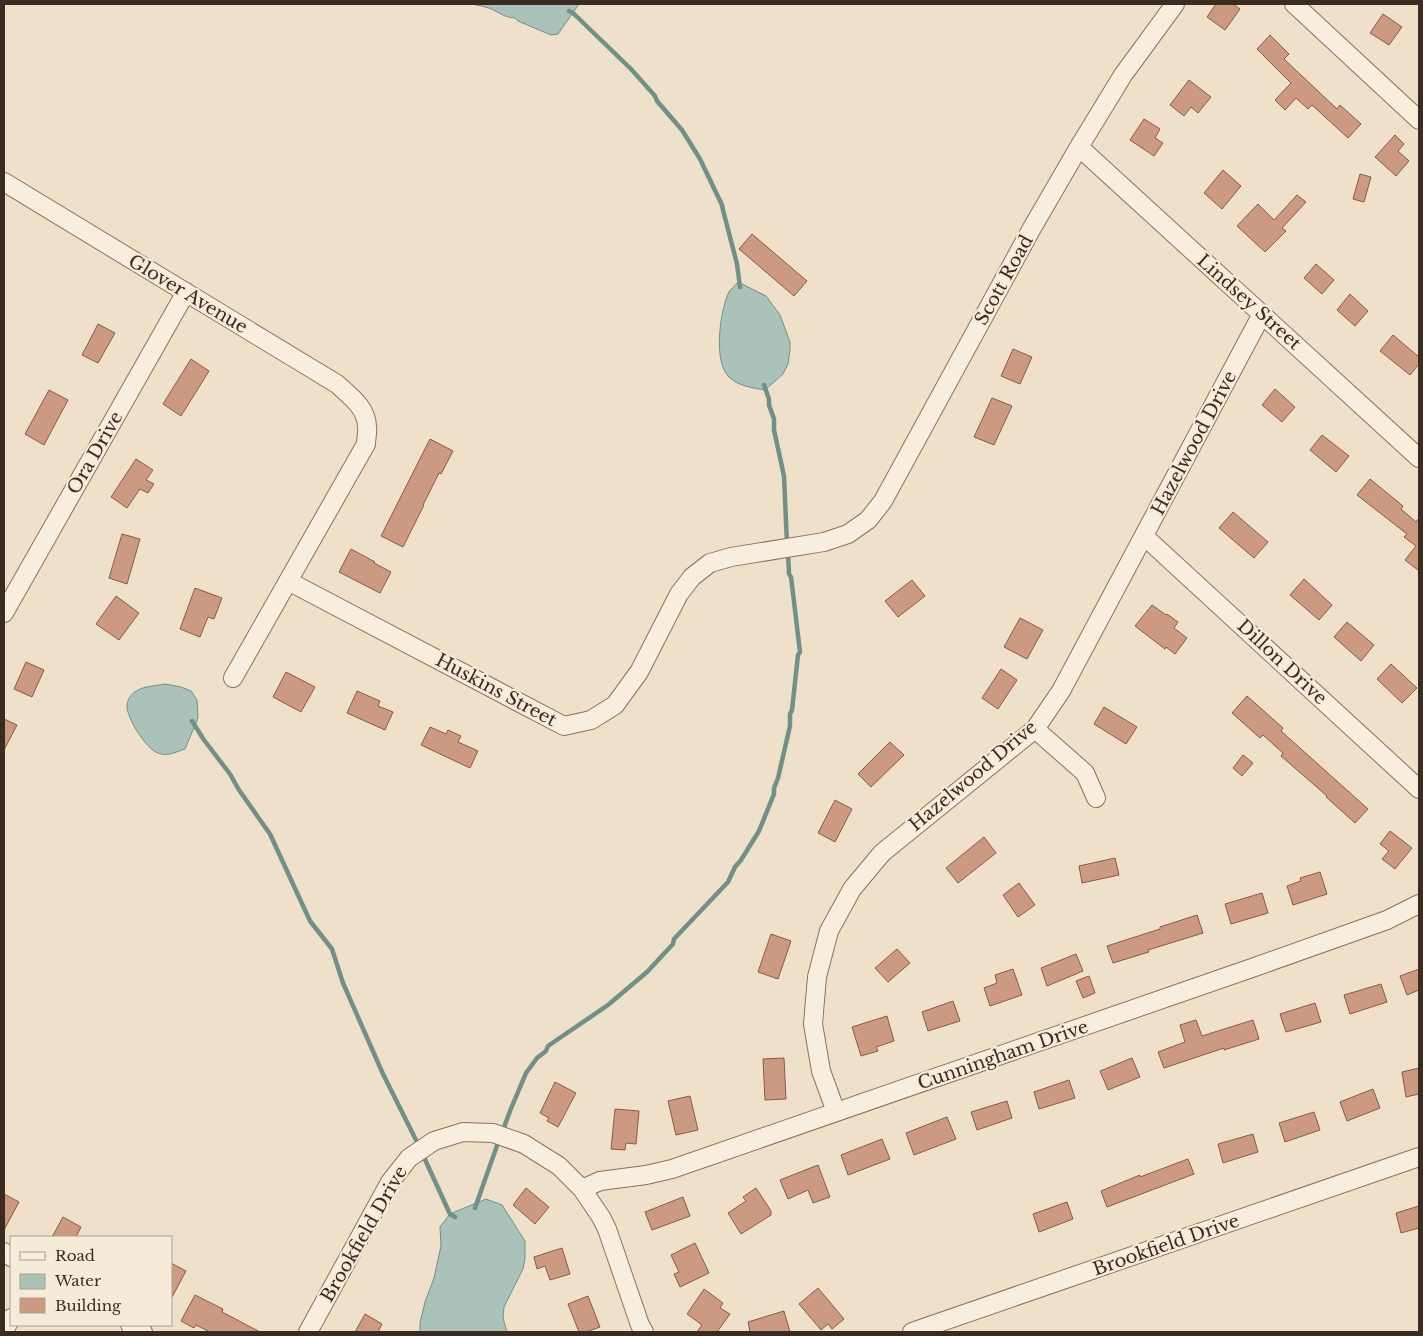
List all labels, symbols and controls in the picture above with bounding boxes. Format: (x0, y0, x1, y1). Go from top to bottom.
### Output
street label: Scott Road (970, 231, 1038, 329)
street label: Glover Avenue (125, 250, 251, 338)
street label: Lindsey Street (1192, 250, 1306, 355)
street label: Hazelwood Drive (1147, 367, 1241, 519)
street label: Ora Drive (62, 408, 128, 498)
street label: Dillon Drive (1233, 615, 1331, 709)
street label: Huskins Street (432, 649, 560, 731)
street label: Hazelwood Drive (905, 716, 1041, 836)
street label: Cunningham Drive (915, 1015, 1091, 1095)
street label: Brookfield Drive (316, 1162, 412, 1306)
street label: Brookfield Drive (1090, 1210, 1242, 1280)
legend (10, 1236, 172, 1326)
text: Road (55, 1246, 95, 1265)
text: Water (54, 1271, 102, 1290)
text: Building (55, 1296, 122, 1315)

